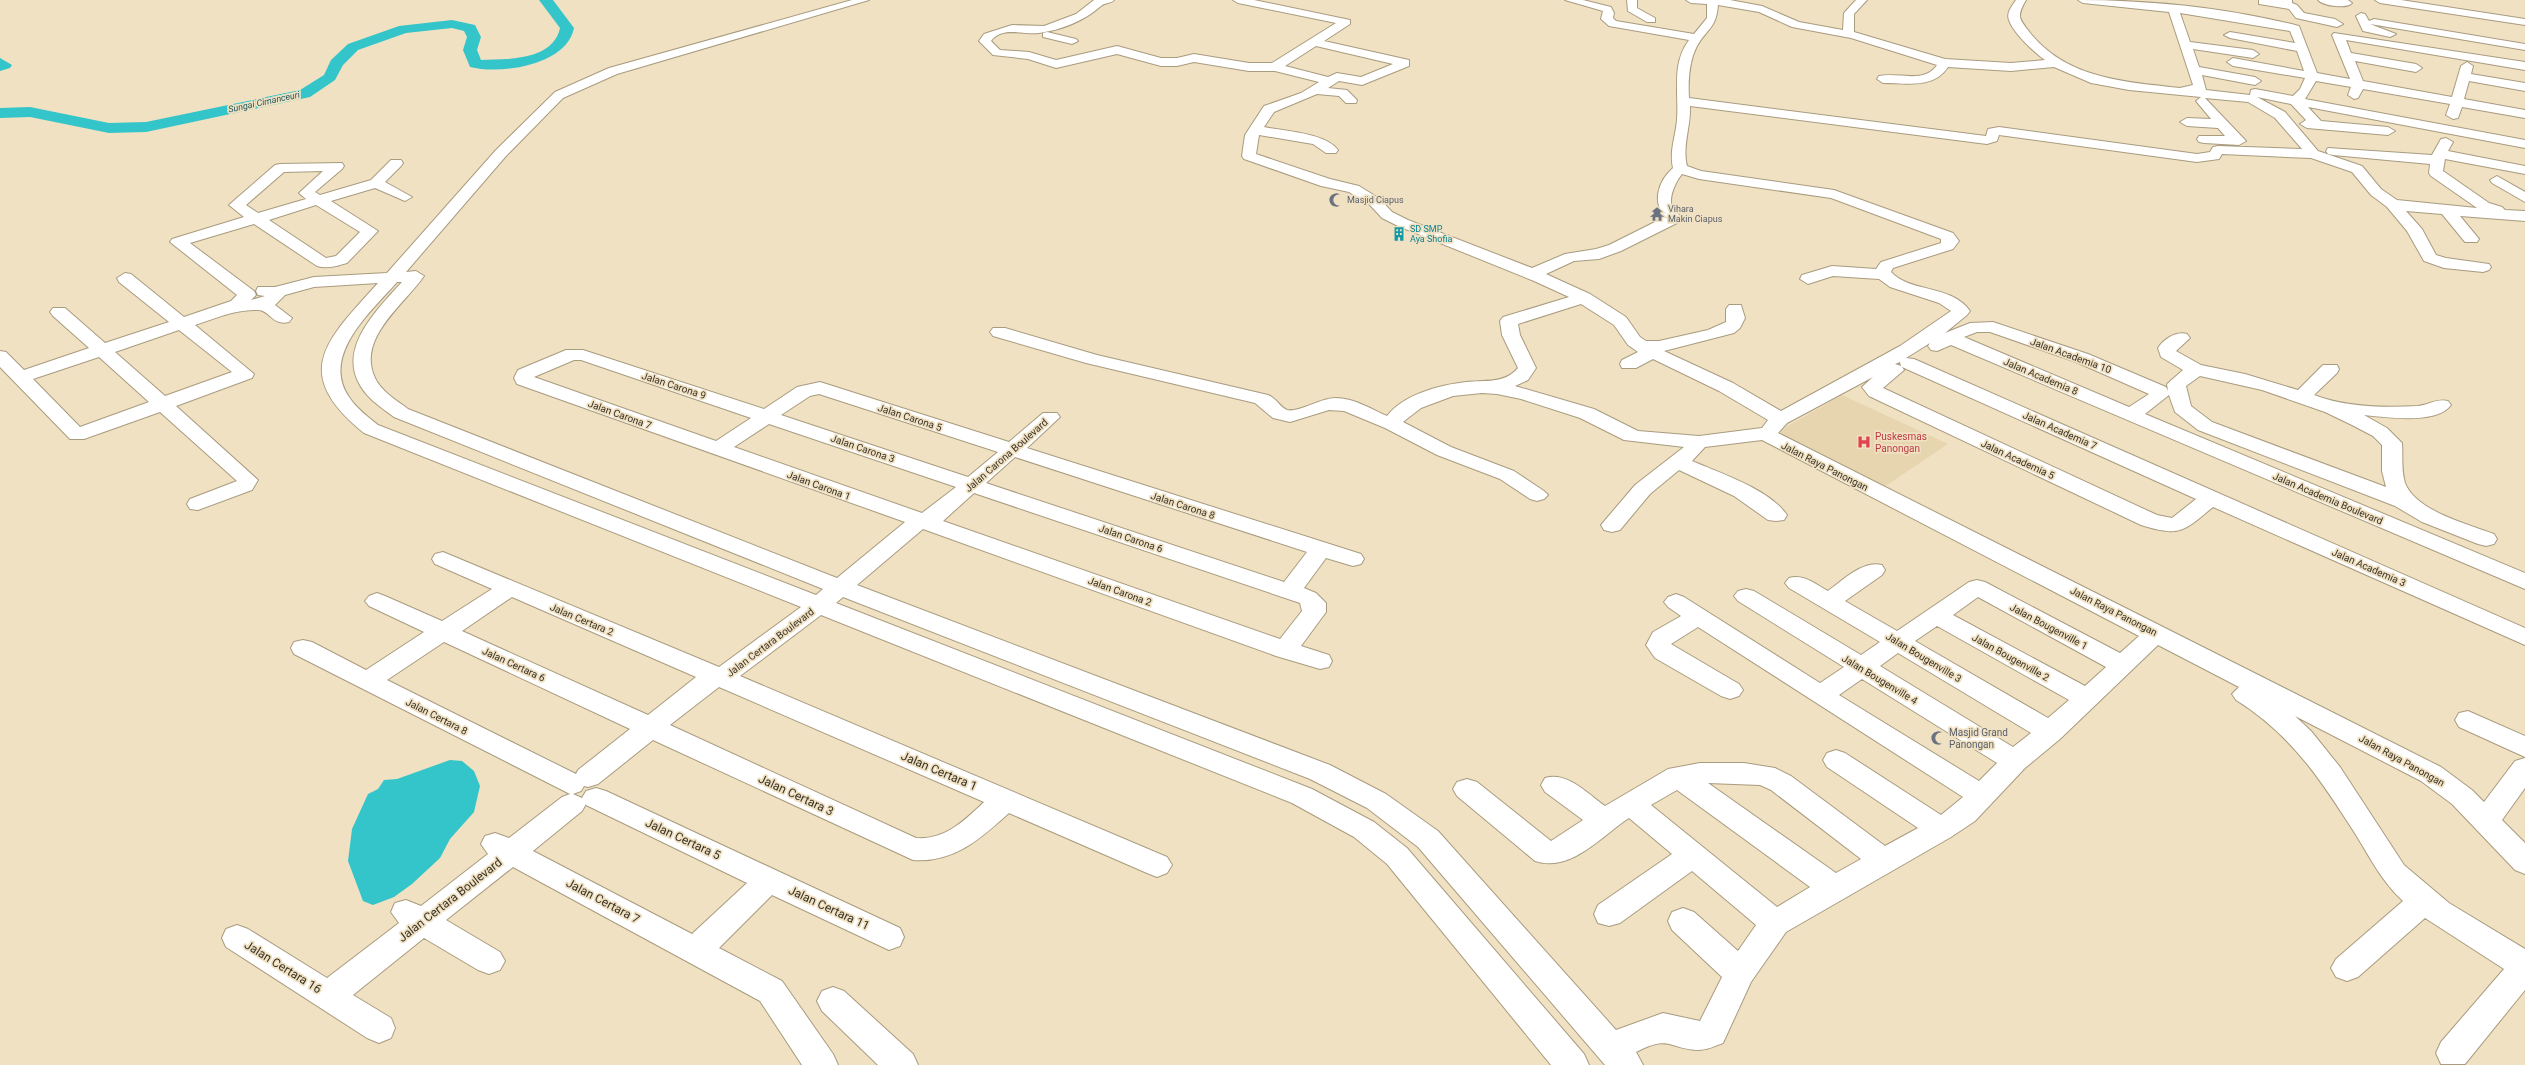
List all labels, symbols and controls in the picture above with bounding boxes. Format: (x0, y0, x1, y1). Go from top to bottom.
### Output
water label: Sungai Cimanceuri (227, 89, 302, 114)
mosque icon: Masjid Ciapus (1328, 192, 1344, 208)
place label: Masjid Ciapus (1347, 195, 1404, 205)
place label: Vihara Makin Ciapus (1668, 204, 1723, 224)
temple icon: Vihara Makin Ciapus (1649, 206, 1665, 222)
place label: SD SMP Aya Shofia (1410, 224, 1452, 244)
building icon: SD SMP Aya Shofia (1391, 226, 1407, 242)
street label: Jalan Academia 10 (2029, 336, 2113, 375)
street label: Jalan Academia 8 (2002, 356, 2080, 397)
street label: Jalan Carona 9 (640, 370, 707, 401)
street label: Jalan Carona 7 (587, 398, 653, 431)
street label: Jalan Carona 5 (876, 402, 944, 433)
street label: Jalan Academia 7 (2021, 409, 2099, 452)
street label: Jalan Carona Boulevard (963, 417, 1050, 494)
place label: Puskesmas Panongan (1875, 431, 1927, 454)
street label: Jalan Carona 3 (829, 432, 896, 465)
hospital icon: Puskesmas Panongan (1856, 434, 1872, 450)
street label: Jalan Academia 5 (1979, 438, 2057, 481)
street label: Jalan Raya Panongan (1780, 440, 1870, 493)
street label: Jalan Carona 1 (786, 469, 852, 502)
street label: Jalan Academia Boulevard (2271, 470, 2384, 527)
street label: Jalan Carona 8 (1149, 490, 1217, 521)
street label: Jalan Carona 6 (1097, 522, 1165, 555)
street label: Jalan Academia 3 (2330, 546, 2407, 589)
street label: Jalan Carona 2 (1087, 575, 1153, 608)
street label: Jalan Raya Panongan (2069, 585, 2159, 638)
street label: Jalan Certara 2 (548, 601, 615, 638)
street label: Jalan Bougenville 1 (2008, 601, 2089, 652)
street label: Jalan Certara Boulevard (725, 606, 816, 679)
street label: Jalan Bougenville 3 (1884, 630, 1964, 684)
street label: Jalan Bougenville 2 (1970, 632, 2051, 683)
street label: Jalan Certara 6 (481, 645, 547, 684)
street label: Jalan Bougenville 4 (1840, 652, 1920, 707)
street label: Jalan Certara 8 (404, 696, 470, 737)
place label: Masjid Grand Panongan (1949, 727, 2008, 750)
mosque icon: Masjid Grand Panongan (1930, 730, 1946, 746)
street label: Jalan Raya Panongan (2357, 732, 2446, 789)
street label: Jalan Certara 1 (899, 749, 979, 793)
street label: Jalan Certara 3 (756, 771, 836, 819)
street label: Jalan Certara 5 (643, 815, 723, 863)
street label: Jalan Certara Boulevard (395, 855, 505, 945)
street label: Jalan Certara 7 (564, 876, 642, 926)
street label: Jalan Certara 11 (786, 883, 872, 933)
street label: Jalan Certara 16 (242, 938, 324, 996)

